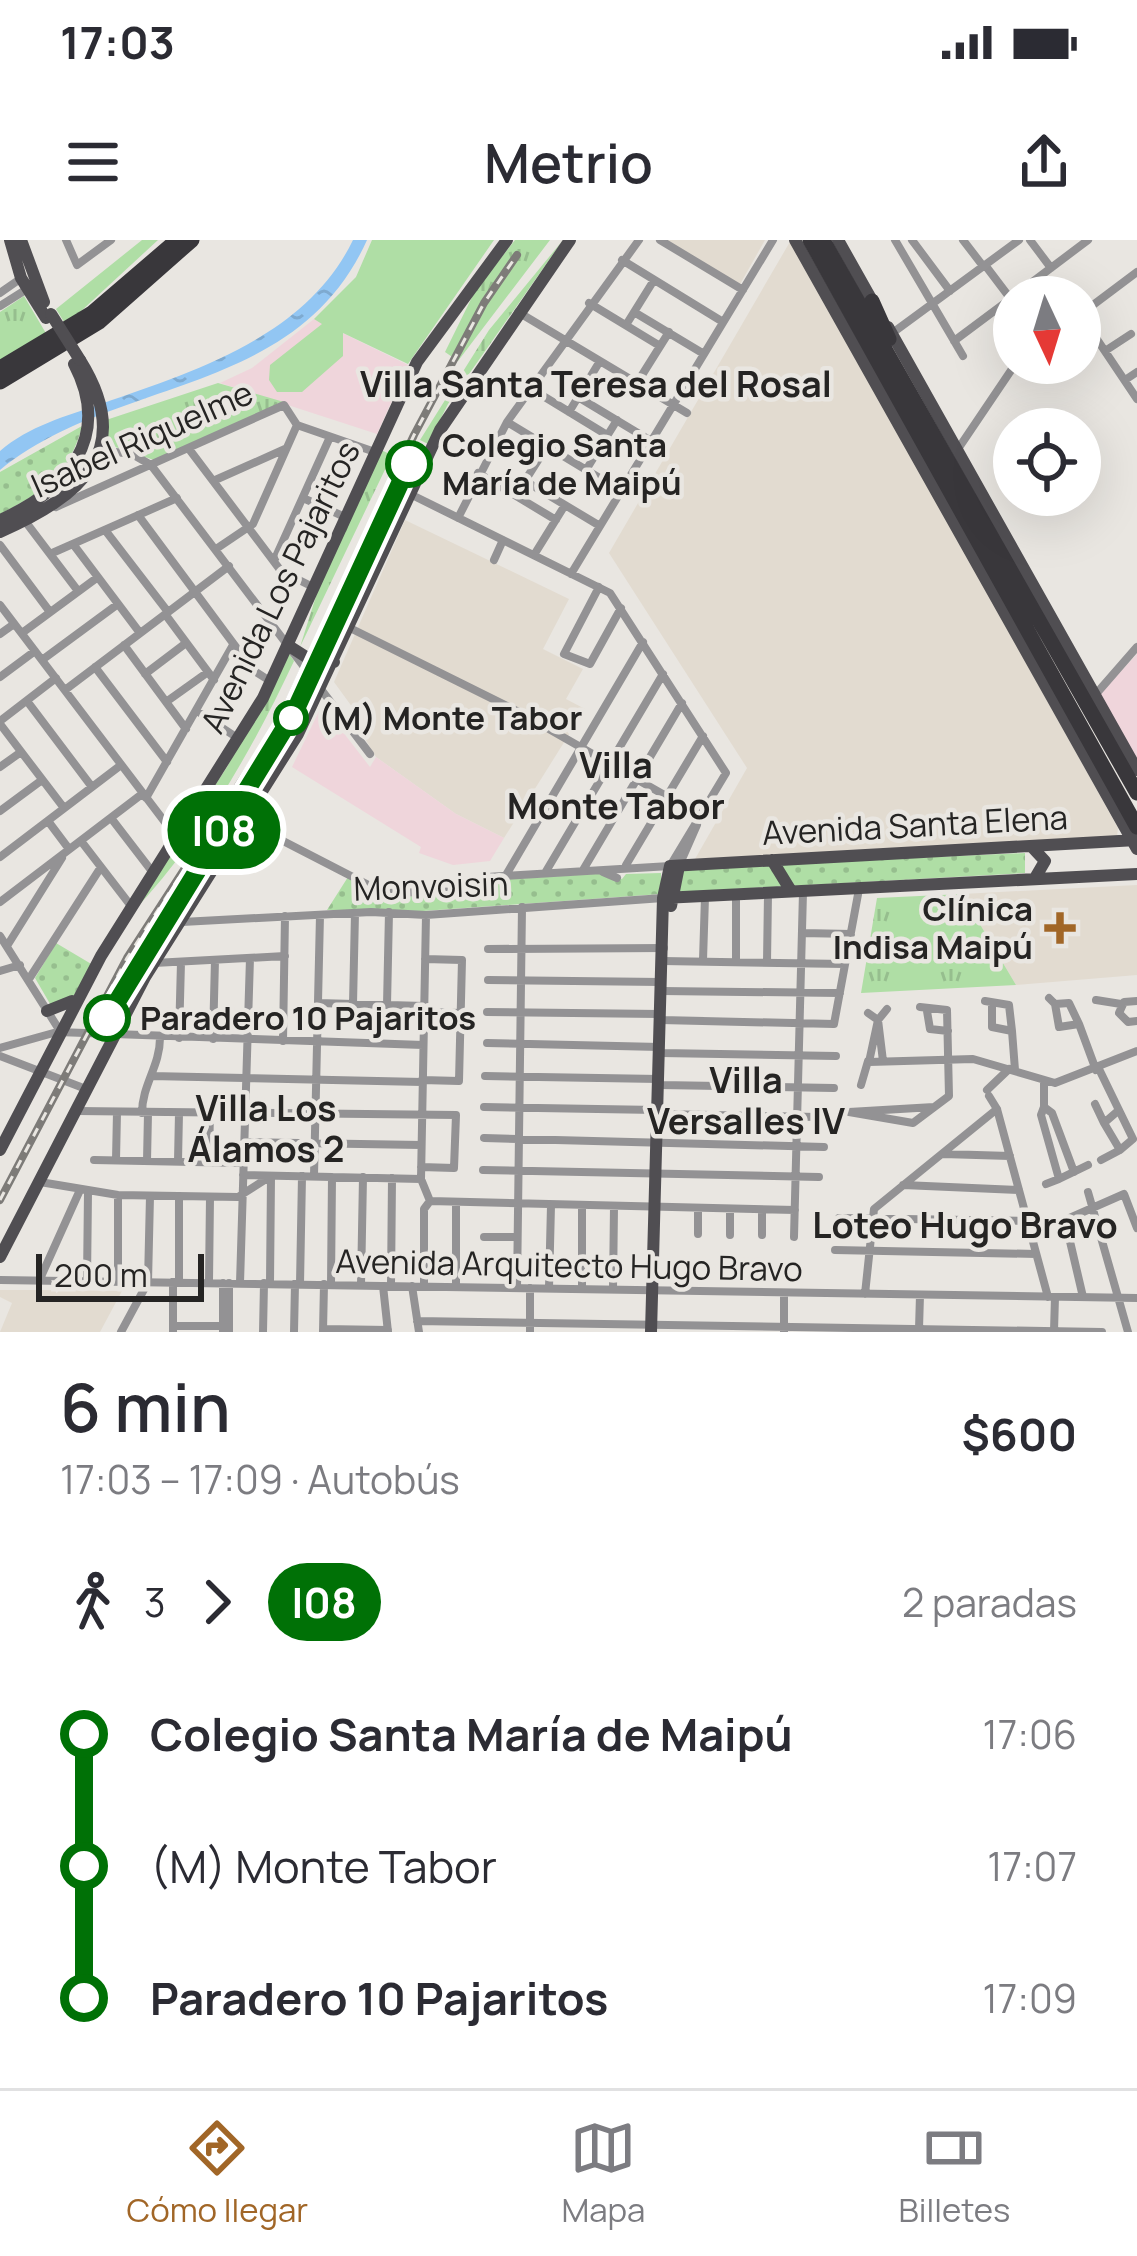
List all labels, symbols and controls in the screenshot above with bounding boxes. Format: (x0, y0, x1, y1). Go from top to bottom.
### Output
text: 17:03 (60, 11, 175, 73)
text: Metrio (484, 125, 653, 199)
icon: menu (60, 129, 126, 195)
icon: share (1011, 129, 1077, 195)
north arrow (993, 276, 1101, 384)
map controls (993, 276, 1101, 516)
district label: Villa Santa Teresa del Rosal (360, 359, 832, 408)
street label: Isabel Riquelme (24, 370, 260, 508)
button: locate (993, 408, 1101, 516)
place label: Colegio Santa María de Maipú (442, 422, 682, 505)
street label: Avenida Los Pajaritos (189, 433, 370, 740)
marker: Colegio Santa María de Maipú (387, 442, 431, 486)
place label: (M) Monte Tabor (318, 695, 582, 740)
marker: (M) Monte Tabor (275, 702, 307, 734)
district label: Villa Monte Tabor (507, 740, 725, 830)
line badge: I08 (155, 791, 293, 869)
street label: Avenida Santa Elena (761, 794, 1069, 855)
text: I08 (191, 801, 257, 859)
street label: Monvoisin (353, 860, 509, 911)
place label: Clínica Indisa Maipú (833, 886, 1033, 969)
marker: Clínica Indisa Maipú (1044, 912, 1076, 944)
place label: Paradero 10 Pajaritos (140, 995, 476, 1040)
marker: Paradero 10 Pajaritos (85, 996, 129, 1040)
district label: Villa Versalles IV (647, 1055, 845, 1145)
district label: Villa Los Álamos 2 (188, 1083, 344, 1173)
district label: Loteo Hugo Bravo (812, 1200, 1118, 1249)
street label: Avenida Arquitecto Hugo Bravo (335, 1238, 803, 1291)
scale bar (36, 1248, 204, 1301)
text: 200 m (54, 1252, 148, 1297)
text: 6 min (60, 1362, 230, 1452)
text: $600 (962, 1403, 1077, 1465)
text: 17:03 – 17:09 · Autobús (60, 1452, 460, 1506)
icon: walk (60, 1569, 126, 1635)
icon: forward (184, 1569, 250, 1635)
text: I08 (292, 1573, 357, 1631)
text: 3 (144, 1575, 166, 1629)
text: 2 paradas (902, 1575, 1077, 1629)
text: Colegio Santa María de Maipú (150, 1703, 793, 1765)
text: 17:06 (983, 1707, 1077, 1761)
text: (M) Monte Tabor (150, 1835, 497, 1897)
text: 17:07 (987, 1839, 1077, 1893)
text: Paradero 10 Pajaritos (150, 1967, 608, 2029)
text: 17:09 (983, 1971, 1077, 2025)
tab: Cómo llegar (127, 2115, 308, 2232)
tab: Mapa (561, 2115, 645, 2232)
tab: Billetes (899, 2115, 1010, 2232)

